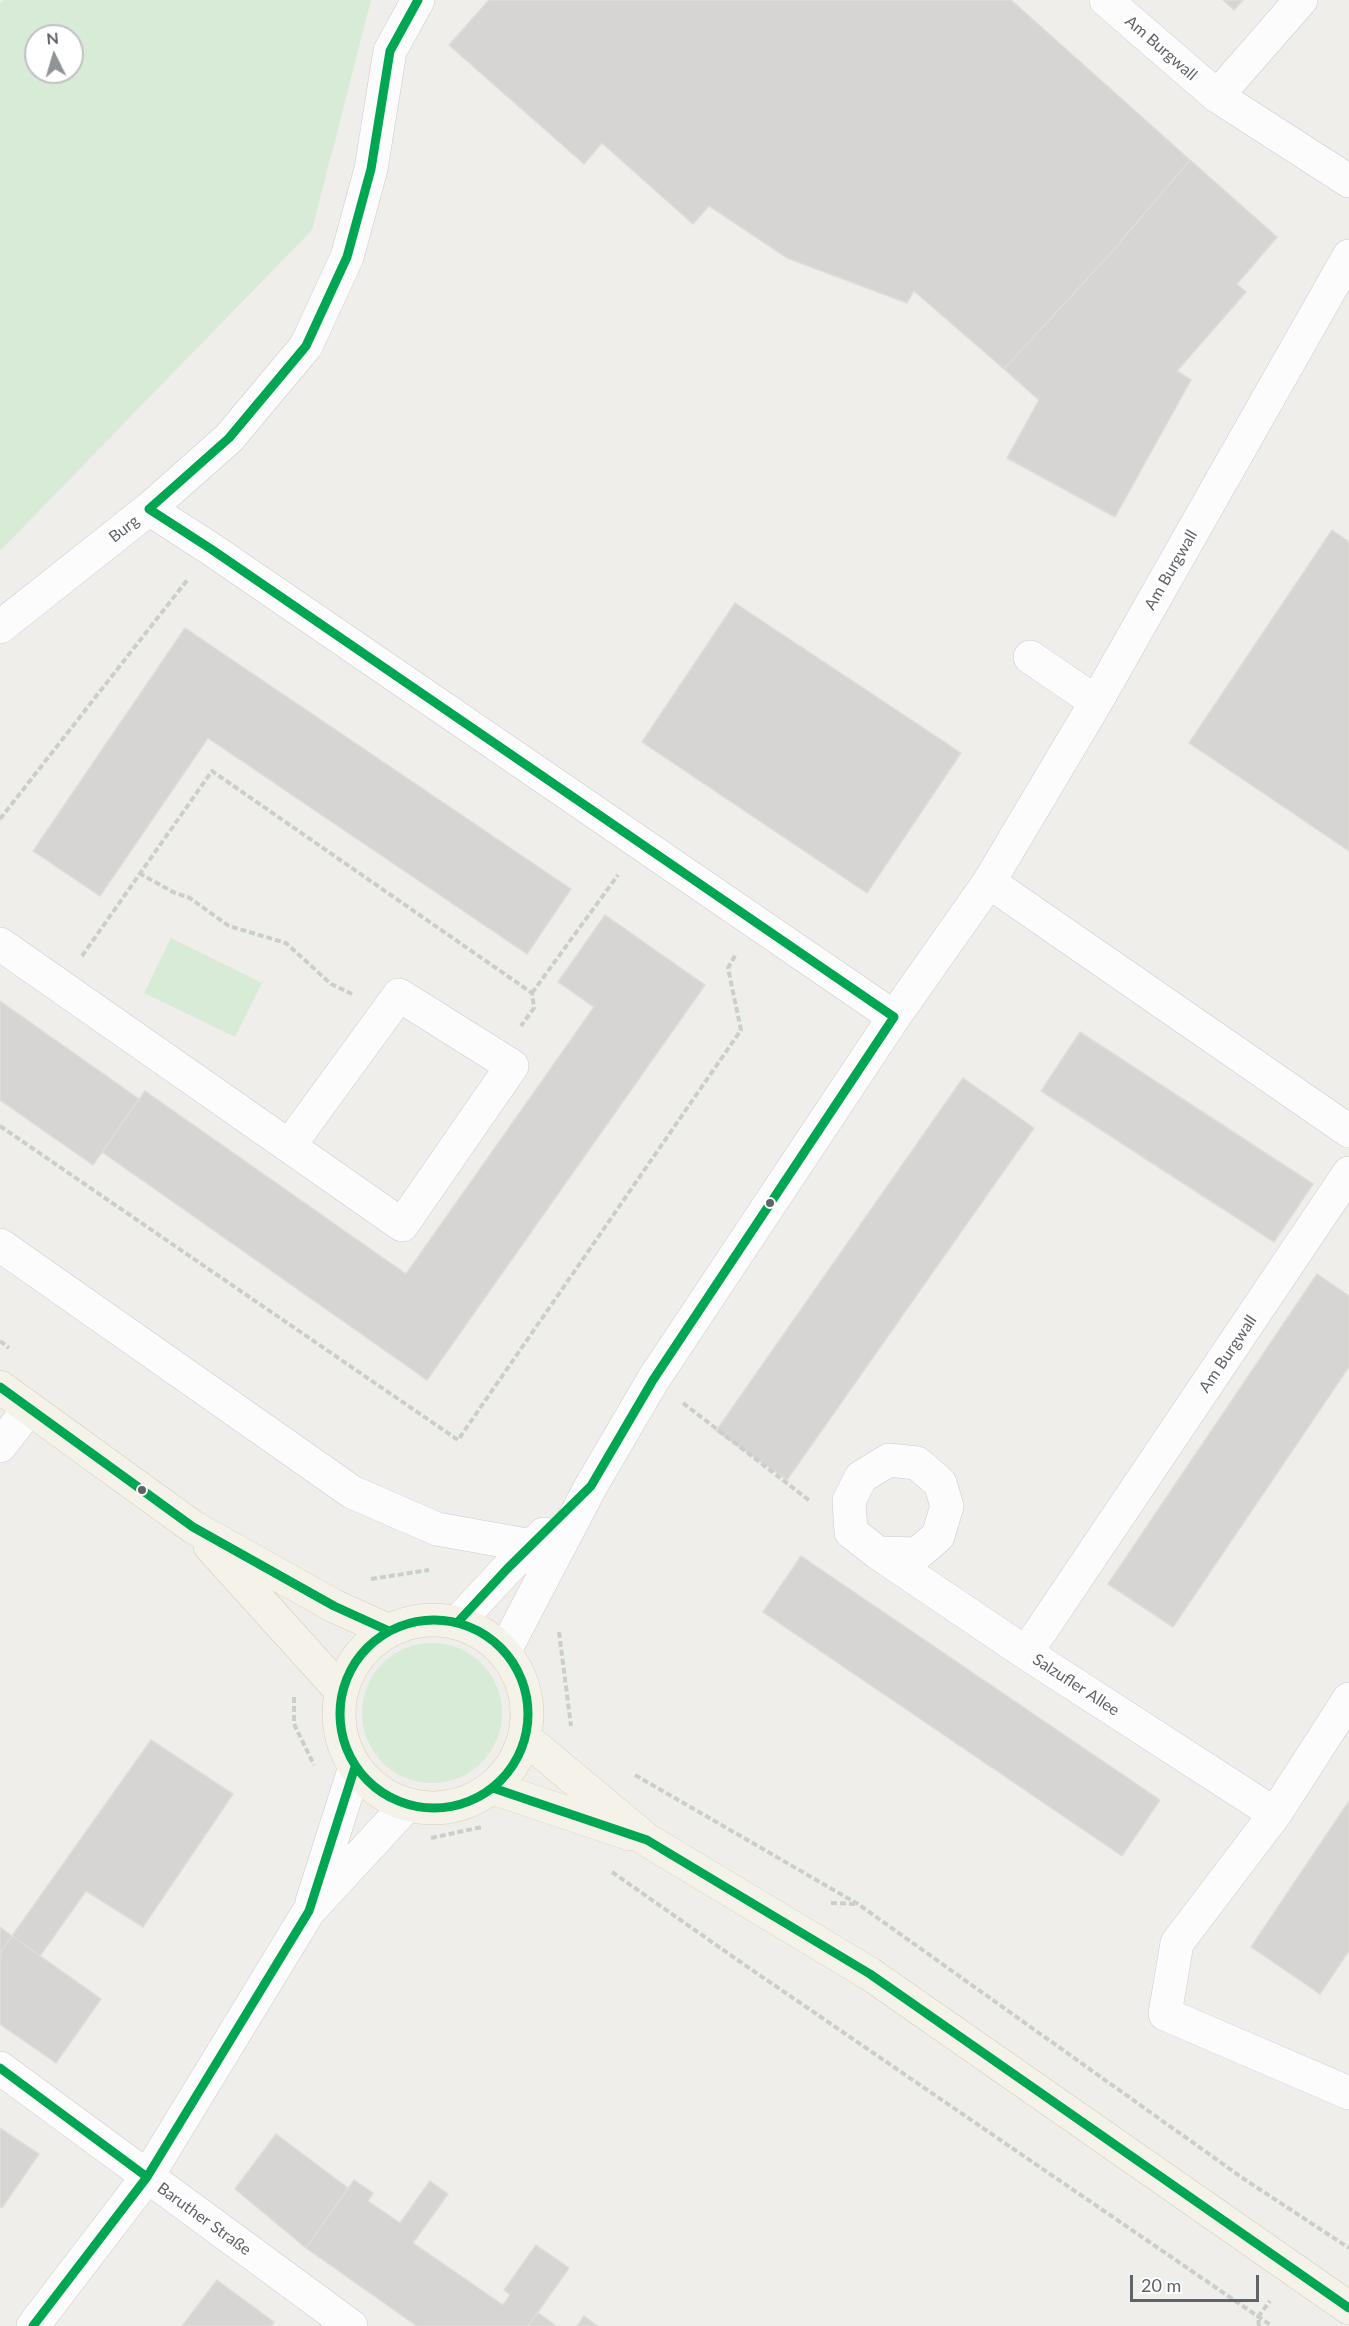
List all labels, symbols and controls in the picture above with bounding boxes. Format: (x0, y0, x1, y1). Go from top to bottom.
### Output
street label: Am Burgwall (1121, 12, 1201, 84)
north arrow (24, 24, 84, 84)
text: N (46, 28, 60, 48)
street label: Burg (105, 511, 143, 547)
street label: Am Burgwall (1140, 527, 1202, 613)
unlabelled marker (764, 1197, 776, 1209)
street label: Am Burgwall (1195, 1312, 1261, 1396)
unlabelled marker (136, 1484, 148, 1496)
street label: Salzufler Allee (1029, 1650, 1123, 1720)
street label: Baruther Straße (153, 2179, 255, 2259)
scale bar (1133, 2263, 1262, 2301)
text: 20 m (1141, 2274, 1181, 2296)

